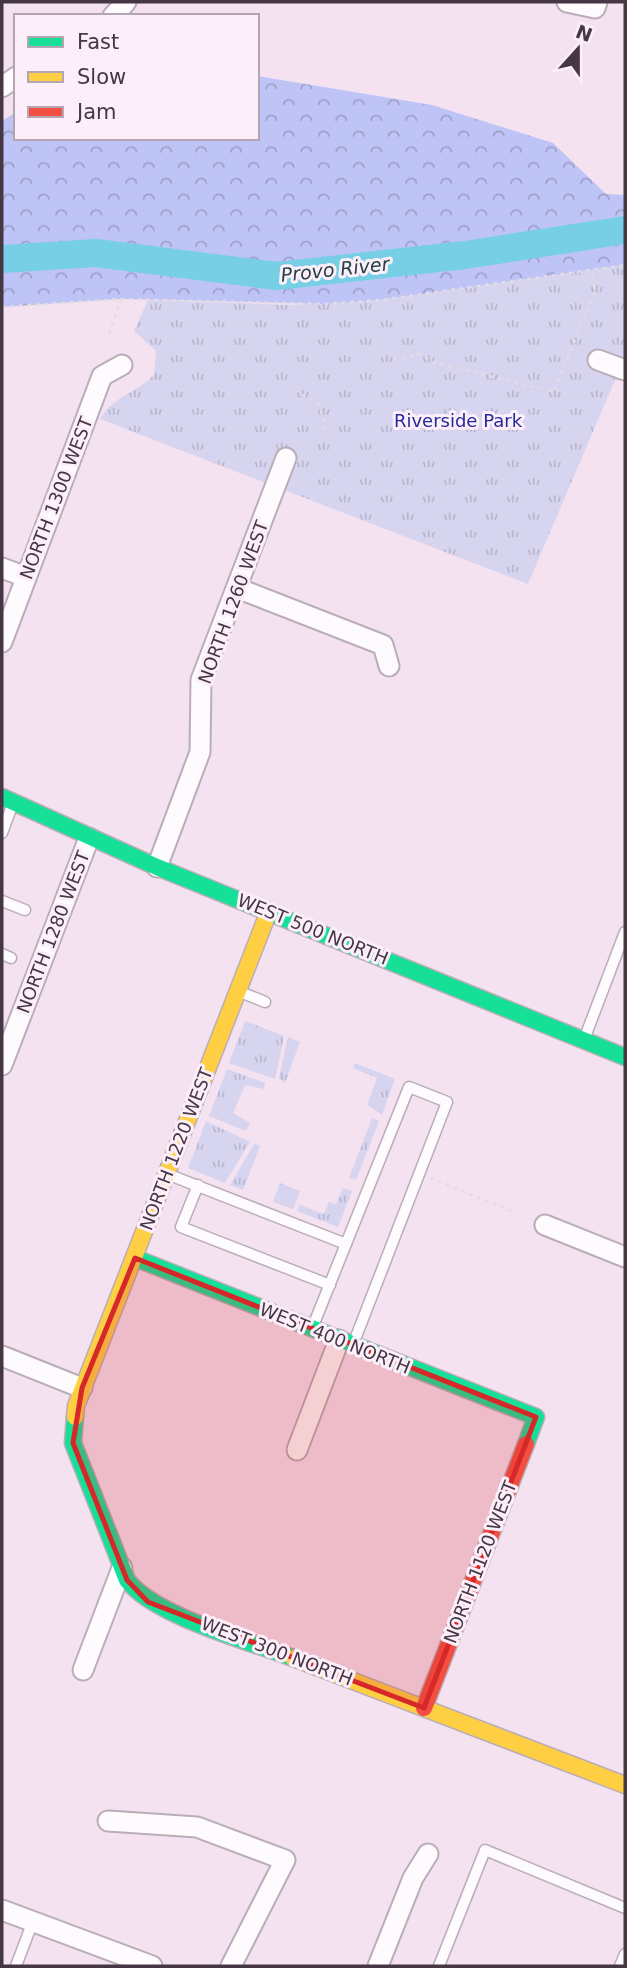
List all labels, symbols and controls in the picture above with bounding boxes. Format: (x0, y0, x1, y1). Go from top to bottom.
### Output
legend (14, 14, 259, 140)
north arrow (543, 14, 613, 84)
text: N (573, 20, 595, 46)
text: Fast (77, 30, 119, 54)
text: Slow (77, 65, 126, 89)
text: Jam (75, 100, 117, 124)
water label: Provo River (280, 252, 392, 286)
park label: Riverside Park (394, 410, 523, 431)
street label: NORTH 1300 WEST (15, 413, 97, 582)
street label: NORTH 1260 WEST (194, 517, 273, 687)
street label: NORTH 1280 WEST (12, 847, 94, 1016)
street label: WEST 500 NORTH (235, 889, 391, 969)
street label: NORTH 1220 WEST (135, 1064, 217, 1233)
street label: WEST 400 NORTH (257, 1298, 413, 1378)
street label: NORTH 1120 WEST (439, 1477, 521, 1646)
street label: WEST 300 NORTH (198, 1612, 356, 1690)

